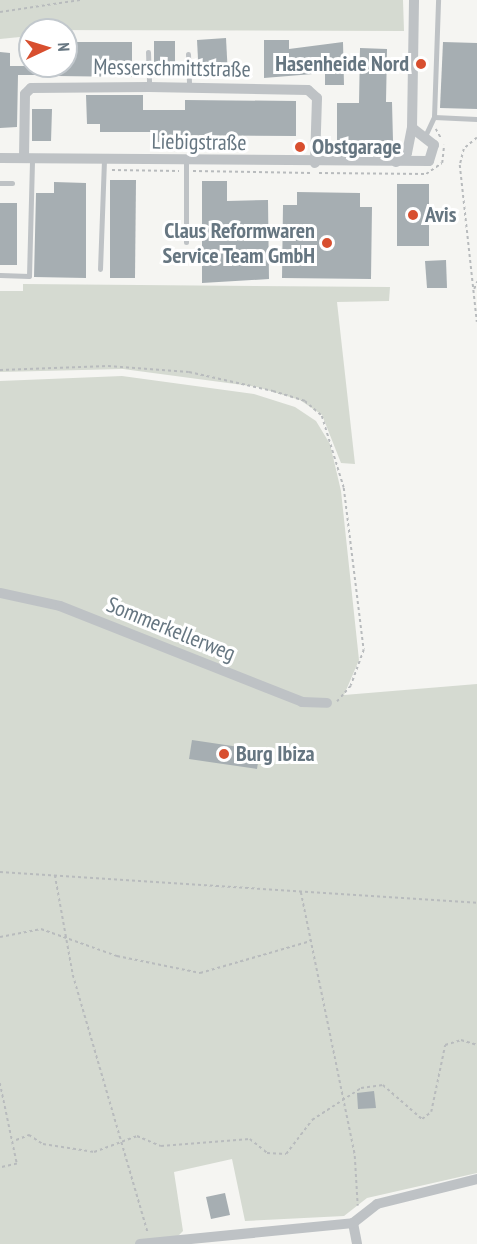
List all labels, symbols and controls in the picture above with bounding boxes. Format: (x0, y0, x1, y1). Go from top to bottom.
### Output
north arrow (18, 18, 78, 78)
text: N (54, 42, 74, 52)
place label: Hasenheide Nord (275, 51, 409, 77)
street label: Messerschmittstraße (93, 53, 251, 83)
marker: Hasenheide Nord (414, 57, 428, 71)
street label: Liebigstraße (151, 128, 247, 156)
place label: Obstgarage (312, 134, 402, 160)
marker: Obstgarage (293, 140, 307, 154)
place label: Avis (425, 202, 456, 228)
marker: Avis (406, 208, 420, 222)
place label: Claus Reformwaren Service Team GmbH (162, 217, 315, 268)
marker: Claus Reformwaren Service Team GmbH (320, 236, 334, 250)
street label: Sommerkellerweg (103, 591, 239, 667)
place label: Burg Ibiza (236, 741, 315, 767)
marker: Burg Ibiza (217, 747, 231, 761)

